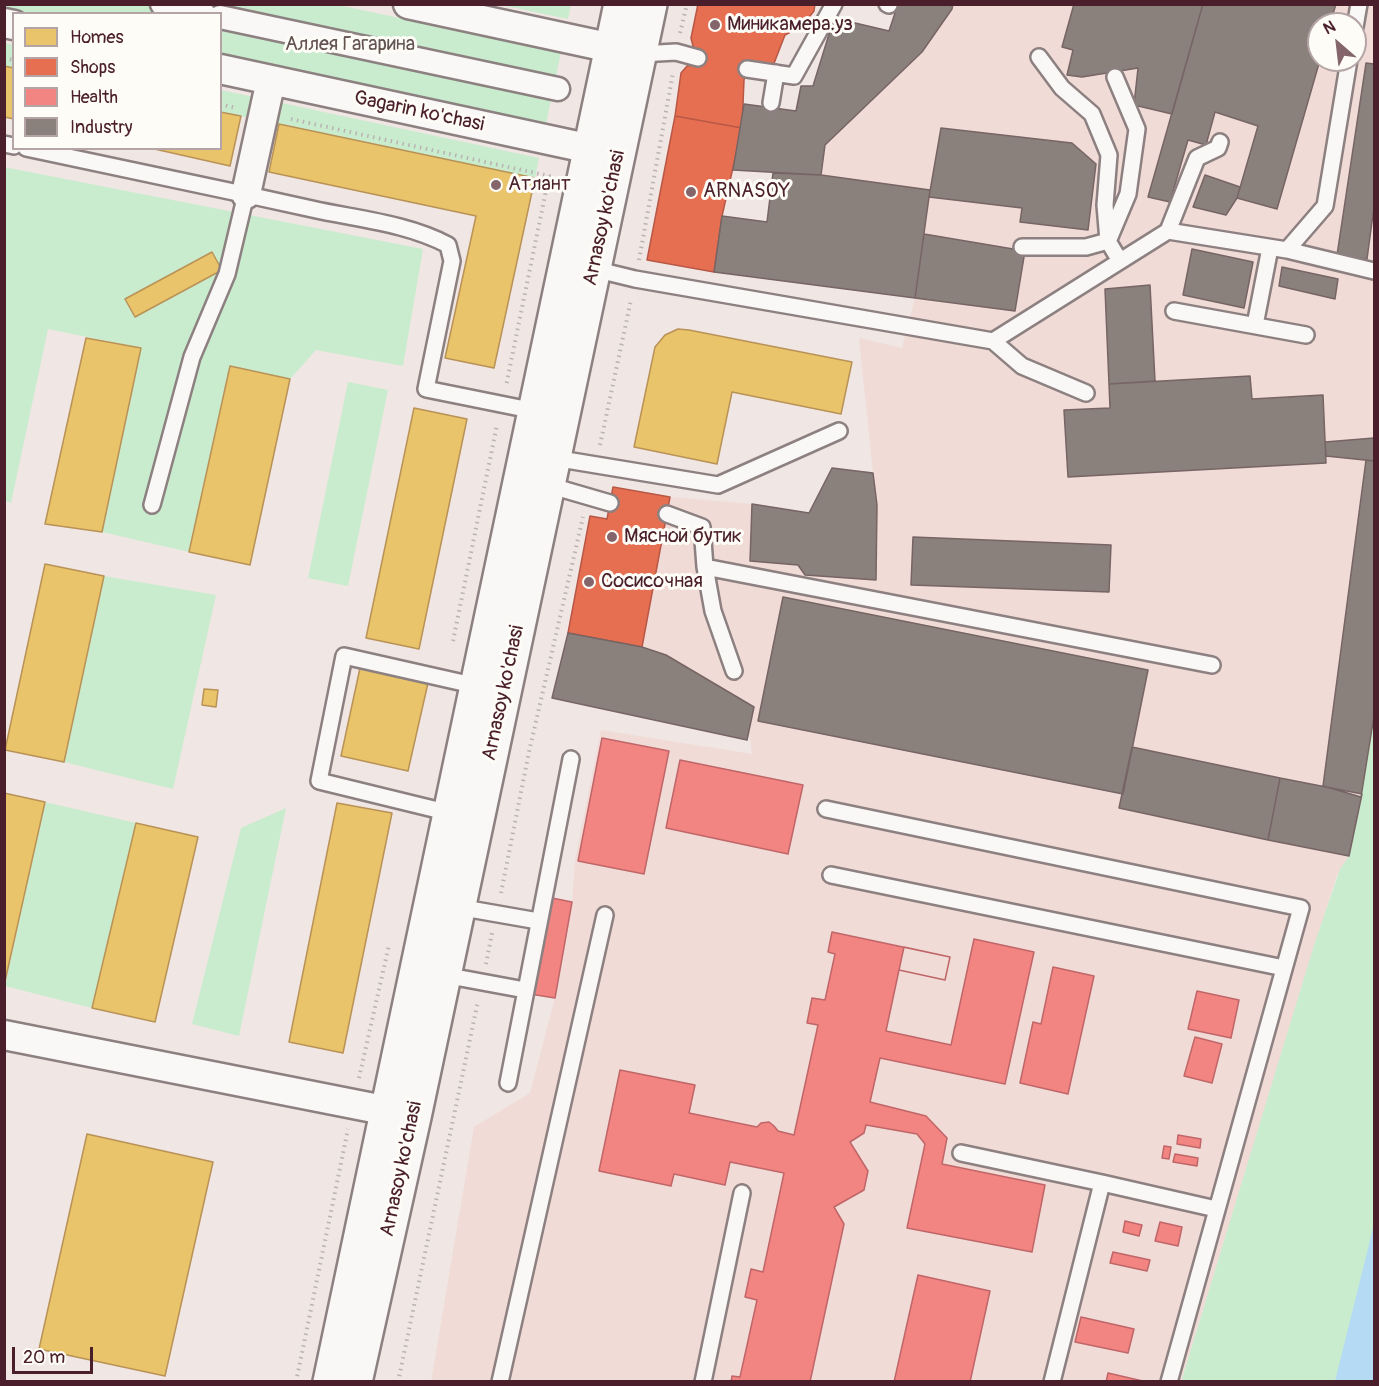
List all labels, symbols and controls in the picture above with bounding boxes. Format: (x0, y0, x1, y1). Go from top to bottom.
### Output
legend (12, 12, 222, 150)
north arrow (1307, 12, 1367, 72)
place label: Миникамера.уз (727, 13, 853, 37)
text: N (1320, 17, 1339, 39)
marker: Миникамера.уз (708, 18, 722, 32)
text: Homes (70, 26, 123, 49)
park label: Аллея Гагарина (285, 33, 415, 57)
text: Shops (70, 56, 115, 79)
text: Health (70, 86, 118, 109)
street label: Gagarin ko'chasi (352, 86, 486, 138)
text: Industry (70, 116, 133, 139)
street label: Arnasoy ko'chasi (579, 148, 631, 288)
place label: Атлант (508, 173, 571, 197)
marker: Атлант (489, 178, 503, 192)
place label: ARNASOY (703, 180, 790, 204)
marker: ARNASOY (684, 185, 698, 199)
place label: Мясной бутик (624, 525, 742, 549)
marker: Мясной бутик (605, 530, 619, 544)
place label: Сосисочная (601, 570, 703, 594)
marker: Сосисочная (582, 575, 596, 589)
street label: Arnasoy ko'chasi (478, 623, 530, 763)
street label: Arnasoy ko'chasi (376, 1099, 428, 1239)
scale bar (15, 1335, 96, 1373)
text: 20 m (23, 1346, 65, 1369)

